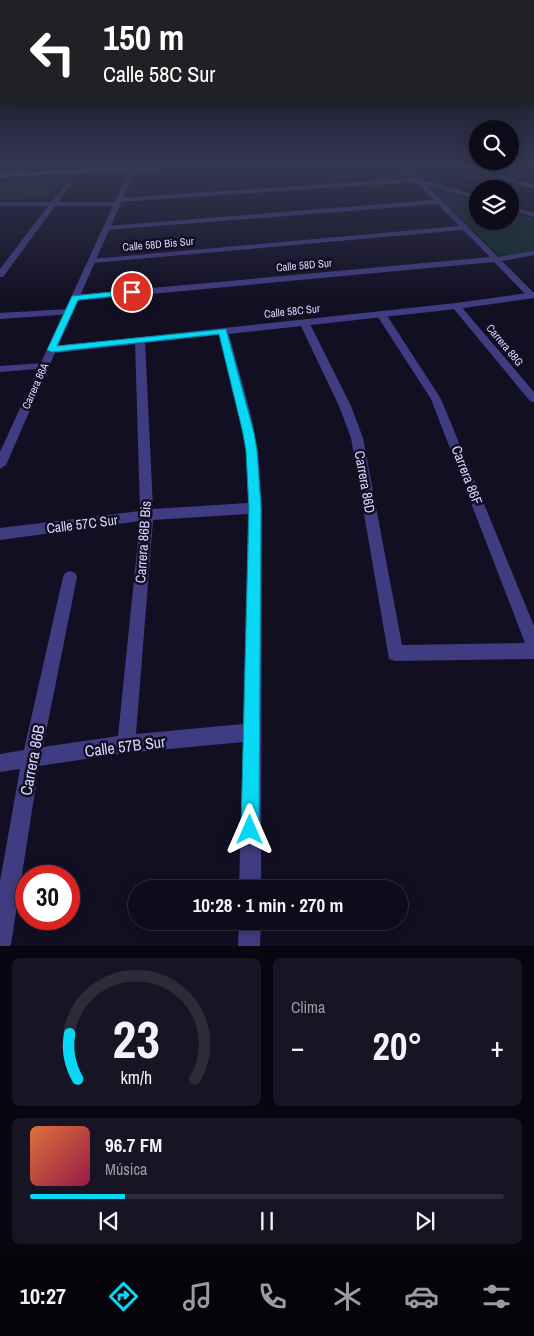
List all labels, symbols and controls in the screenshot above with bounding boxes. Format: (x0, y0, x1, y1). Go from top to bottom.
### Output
text: 150 m (103, 14, 184, 61)
icon: left (20, 20, 85, 85)
text: Calle 58C Sur (103, 59, 215, 89)
map controls (469, 120, 519, 230)
button: search (469, 120, 519, 170)
button: layers (469, 180, 519, 230)
street label: Calle 58D Bis Sur (122, 234, 194, 254)
street label: Calle 58D Sur (275, 256, 333, 274)
pin (111, 271, 153, 313)
icon: arrive (118, 278, 146, 306)
street label: Calle 58C Sur (263, 301, 321, 321)
street label: Carrera 88G (484, 321, 526, 369)
street label: Carrera 86A (19, 360, 52, 411)
street label: Carrera 86F (448, 443, 486, 507)
street label: Carrera 86D (351, 449, 379, 515)
street label: Carrera 86B Bis (131, 500, 155, 584)
street label: Calle 57C Sur (45, 511, 119, 537)
street label: Carrera 86B (14, 723, 50, 797)
street label: Calle 57B Sur (83, 730, 167, 762)
position arrow (223, 803, 275, 855)
speed limit sign: 30 (15, 865, 80, 930)
text: 10:28 · 1 min · 270 m (193, 892, 343, 918)
text: Clima (291, 996, 325, 1018)
text: 23 (113, 1004, 160, 1074)
text: 20° (373, 1021, 422, 1072)
text: − (291, 1028, 304, 1066)
text: + (491, 1028, 504, 1066)
text: km/h (121, 1066, 152, 1090)
text: 96.7 FM (105, 1132, 162, 1158)
text: Música (105, 1158, 147, 1180)
icon: previous (95, 1207, 123, 1235)
icon: pause (253, 1207, 281, 1235)
icon: next (411, 1207, 439, 1235)
icon: directions (106, 1279, 141, 1314)
icon: music (180, 1279, 215, 1314)
icon: phone (255, 1279, 290, 1314)
icon: climate (330, 1279, 365, 1314)
icon: car (404, 1279, 439, 1314)
icon: filters (479, 1279, 514, 1314)
text: 10:27 (20, 1281, 66, 1311)

